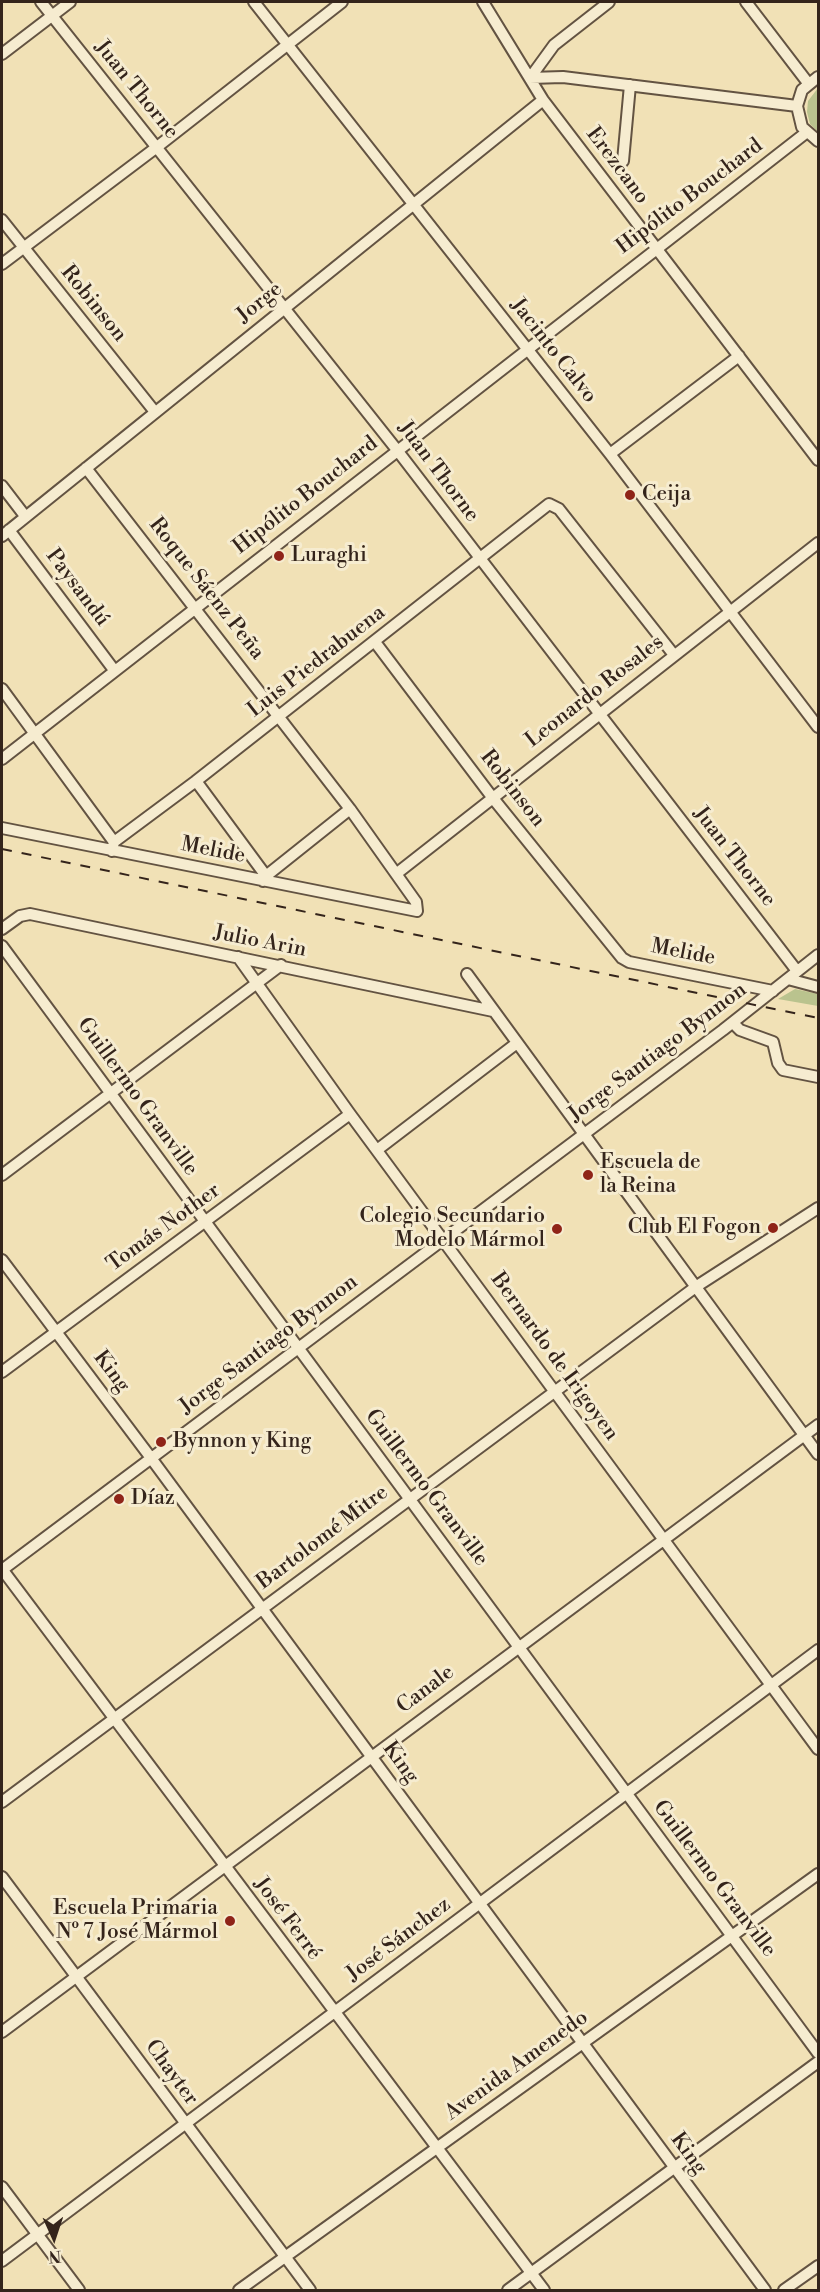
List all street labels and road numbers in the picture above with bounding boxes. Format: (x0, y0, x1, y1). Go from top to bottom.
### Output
street label: Juan Thorne (89, 36, 183, 144)
street label: Erezcano (580, 123, 654, 209)
street label: Hipólito Bouchard (612, 134, 768, 260)
street label: Robinson (55, 261, 131, 347)
street label: Jorge (232, 277, 288, 329)
street label: Jacinto Calvo (504, 294, 602, 408)
street label: Juan Thorne (392, 417, 484, 527)
street label: Hipólito Bouchard (229, 432, 383, 560)
street label: Roque Sáenz Peña (143, 513, 269, 665)
street label: Paysandú (40, 544, 114, 632)
street label: Luis Piedrabuena (243, 601, 391, 723)
street label: Leonardo Rosales (521, 630, 669, 754)
street label: Robinson (474, 745, 550, 833)
street label: Juan Thorne (687, 802, 781, 912)
street label: Melide (179, 832, 247, 870)
street label: Julio Arin (212, 921, 308, 963)
street label: Melide (649, 934, 717, 972)
street label: Jorge Santiago Bynnon (564, 978, 752, 1128)
street label: Guillermo Granville (71, 1013, 203, 1181)
street label: Tomás Nother (102, 1178, 226, 1278)
street label: Bernardo de Irigoyen (485, 1268, 623, 1446)
street label: Jorge Santiago Bynnon (175, 1270, 363, 1420)
street label: King (87, 1346, 135, 1398)
street label: Guillermo Granville (359, 1405, 493, 1571)
street label: Bartolomé Mitre (252, 1481, 394, 1595)
street label: Canale (392, 1660, 460, 1720)
street label: King (376, 1737, 424, 1789)
street label: Guillermo Granville (647, 1796, 781, 1962)
street label: José Ferré (248, 1873, 326, 1965)
street label: José Sánchez (342, 1893, 456, 1987)
street label: Avenida Amenedo (441, 2006, 593, 2126)
street label: Chayter (139, 2035, 203, 2111)
street label: King (664, 2128, 712, 2180)

